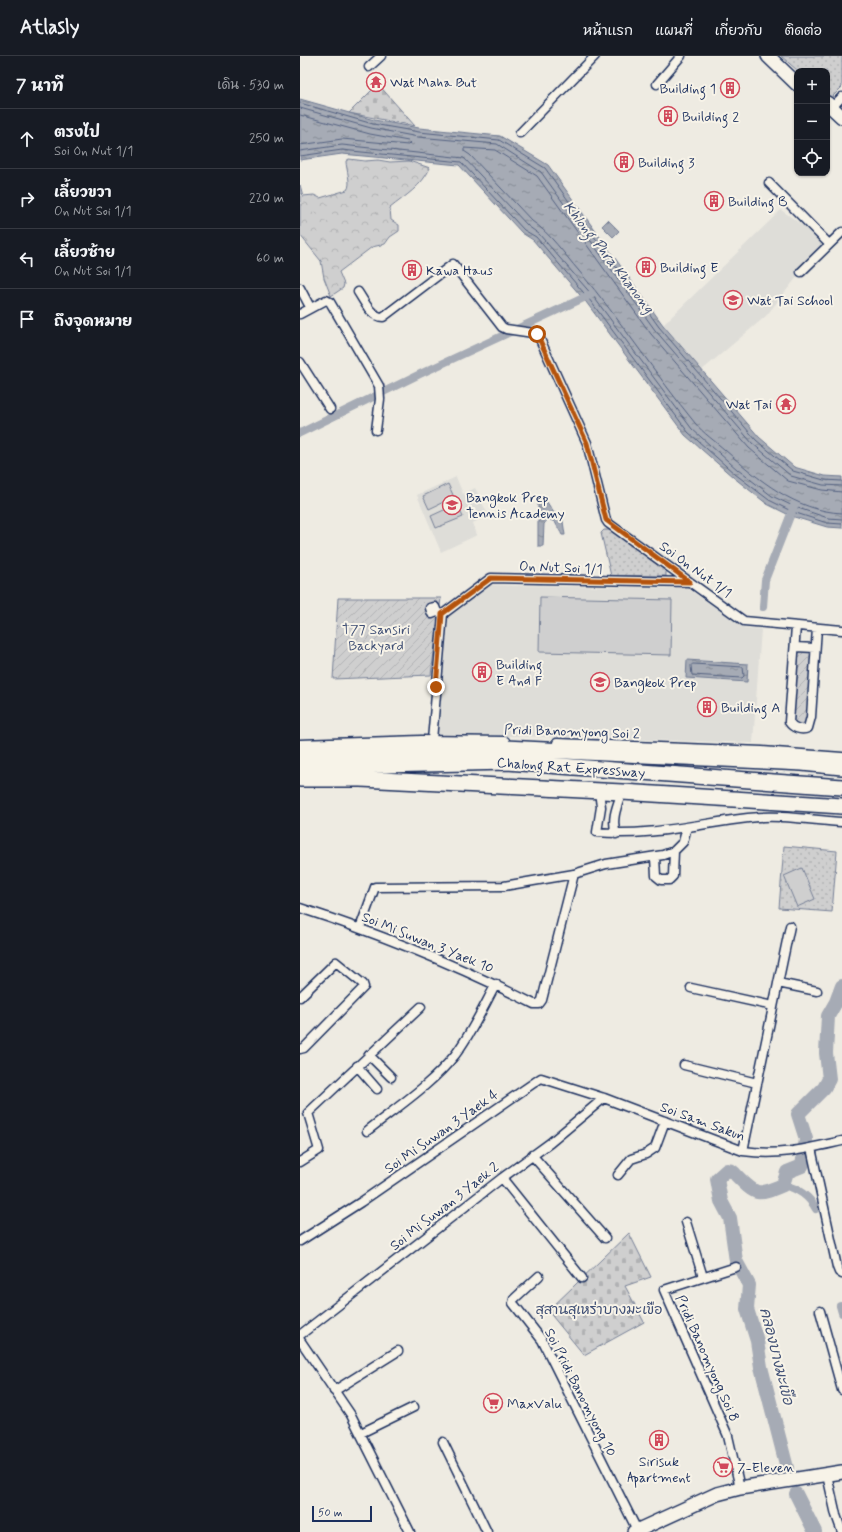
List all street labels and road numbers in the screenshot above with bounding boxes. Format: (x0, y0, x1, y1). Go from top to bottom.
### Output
street label: Soi On Nut 1/1 (656, 537, 735, 602)
street label: On Nut Soi 1/1 (519, 558, 603, 578)
street label: Pridi Banomyong Soi 2 (504, 721, 640, 744)
street label: Chalong Rat Expressway (496, 754, 646, 784)
street label: Soi Mi Suwan 3 Yaek 10 (359, 908, 496, 978)
street label: Soi Mi Suwan 3 Yaek 4 (381, 1086, 502, 1178)
street label: Soi Sam Sakun (658, 1098, 748, 1146)
street label: Soi Mi Suwan 3 Yaek 2 (386, 1158, 503, 1255)
street label: Pridi Banomyong Soi 8 (670, 1292, 743, 1425)
street label: Soi Pridi Banomyong 10 (539, 1325, 620, 1460)

